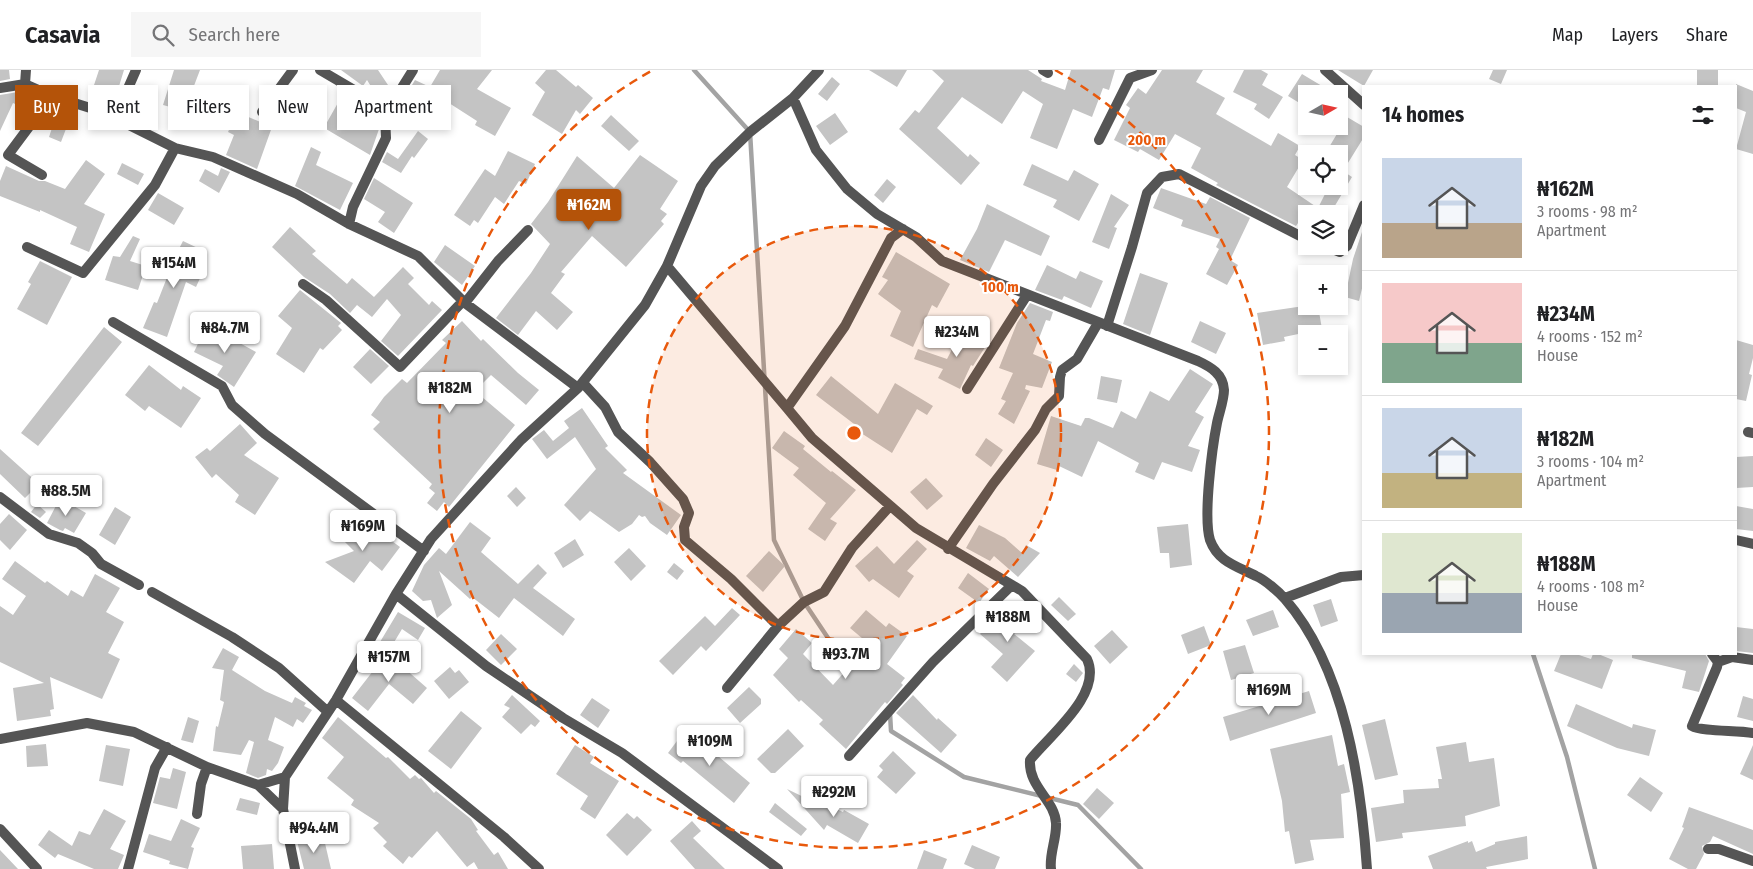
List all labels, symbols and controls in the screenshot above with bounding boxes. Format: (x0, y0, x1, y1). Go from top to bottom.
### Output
search box (131, 12, 481, 57)
text: Casavia (25, 21, 101, 49)
icon: search (149, 21, 177, 49)
text: Search here (189, 23, 280, 46)
text: Map (1552, 24, 1583, 46)
text: Layers (1611, 24, 1658, 46)
text: Share (1686, 24, 1728, 46)
chip: Buy (15, 85, 78, 130)
chip: Rent (88, 85, 158, 130)
chip: Filters (168, 85, 249, 130)
chip: New (259, 85, 327, 130)
chip: Apartment (337, 85, 451, 130)
north arrow (1298, 85, 1348, 135)
map controls (1298, 85, 1348, 375)
icon: filters (1689, 101, 1717, 129)
text: 14 homes (1382, 102, 1464, 128)
text: 200 m (1127, 131, 1166, 149)
button: locate (1298, 145, 1348, 195)
text: ₦162M (1537, 176, 1594, 202)
icon: home (1422, 178, 1482, 238)
pin: ₦162M (554, 189, 624, 231)
text: ₦162M (567, 195, 611, 214)
text: 3 rooms · 98 m² (1537, 202, 1638, 221)
button: layers (1298, 205, 1348, 255)
text: Apartment (1537, 221, 1606, 240)
pin: ₦154M (139, 246, 209, 289)
text: ₦154M (152, 253, 196, 272)
button: + (1298, 265, 1348, 315)
text: 100 m (981, 278, 1019, 296)
text: ₦234M (1537, 301, 1595, 327)
icon: home (1422, 303, 1482, 363)
pin: ₦84.7M (184, 312, 266, 354)
pin: ₦234M (922, 316, 992, 358)
text: ₦84.7M (201, 318, 249, 337)
text: ₦234M (935, 322, 979, 341)
button: − (1298, 325, 1348, 375)
text: 4 rooms · 152 m² (1537, 327, 1643, 346)
text: House (1537, 346, 1578, 365)
pin: ₦182M (415, 372, 485, 414)
text: ₦182M (428, 378, 472, 397)
centre of rings (845, 424, 863, 442)
text: ₦182M (1537, 426, 1594, 452)
icon: home (1422, 428, 1482, 488)
text: 3 rooms · 104 m² (1537, 452, 1644, 471)
text: Apartment (1537, 471, 1606, 490)
pin: ₦88.5M (25, 474, 107, 517)
text: ₦88.5M (41, 481, 91, 500)
pin: ₦169M (328, 510, 398, 552)
text: ₦169M (341, 516, 385, 535)
text: ₦188M (1537, 551, 1596, 577)
icon: home (1422, 553, 1482, 613)
text: 4 rooms · 108 m² (1537, 577, 1645, 596)
text: House (1537, 596, 1578, 615)
pin: ₦188M (973, 600, 1043, 643)
text: ₦188M (986, 607, 1030, 626)
pin: ₦93.7M (805, 638, 887, 680)
pin: ₦157M (354, 640, 424, 683)
text: ₦93.7M (823, 644, 869, 663)
text: ₦157M (368, 647, 410, 666)
pin: ₦169M (1234, 674, 1304, 716)
text: ₦169M (1247, 680, 1291, 699)
pin: ₦109M (675, 724, 745, 767)
text: ₦109M (688, 731, 732, 750)
pin: ₦292M (799, 776, 869, 818)
text: ₦292M (812, 782, 856, 801)
pin: ₦94.4M (273, 812, 355, 854)
text: ₦94.4M (290, 818, 338, 837)

